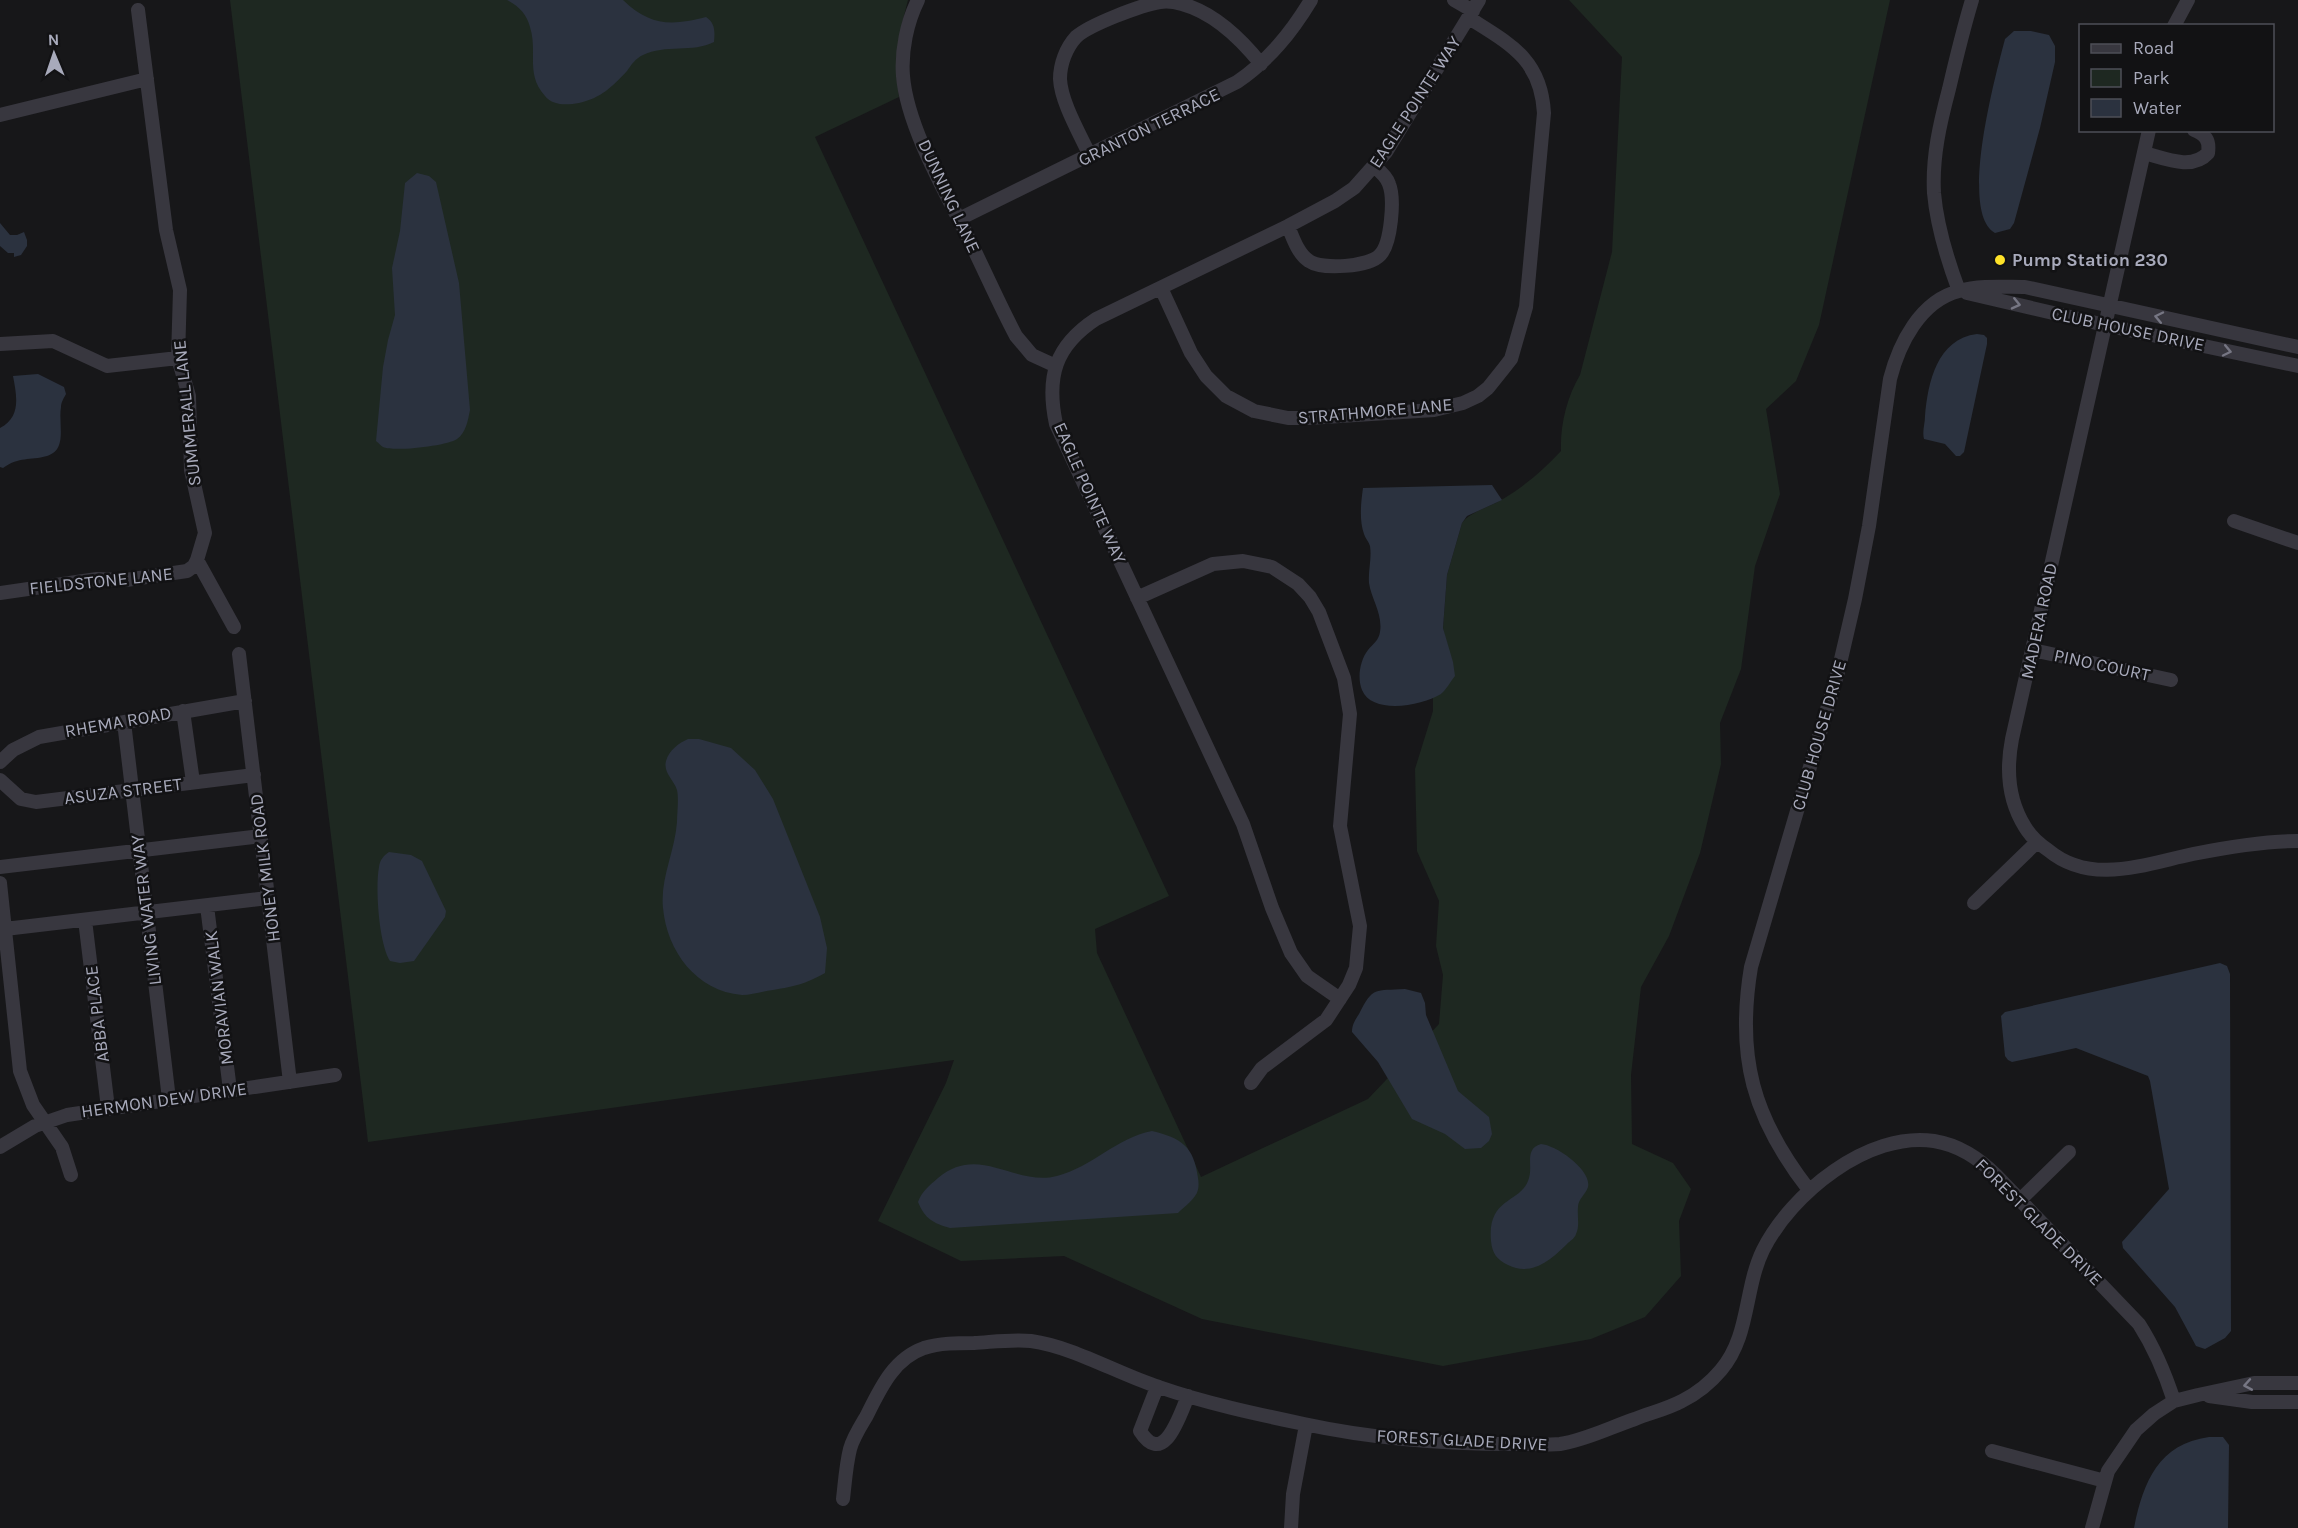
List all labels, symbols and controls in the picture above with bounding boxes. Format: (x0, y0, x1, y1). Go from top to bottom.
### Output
north arrow (24, 24, 84, 84)
legend (2079, 24, 2274, 132)
text: N (47, 30, 60, 49)
street label: EAGLE POINTE WAY (1364, 32, 1466, 172)
text: Road (2133, 37, 2174, 59)
text: Park (2133, 67, 2170, 89)
street label: GRANTON TERRACE (1074, 83, 1224, 171)
text: Water (2133, 97, 2181, 119)
street label: DUNNING LANE (913, 136, 985, 256)
place label: Pump Station 230 (2012, 249, 2168, 271)
marker: Pump Station 230 (1993, 253, 2007, 267)
one-way arrow (2011, 297, 2021, 310)
street label: CLUB HOUSE DRIVE (2050, 302, 2206, 356)
one-way arrow (2154, 311, 2164, 324)
street label: SUMMERALL LANE (168, 339, 206, 487)
one-way arrow (2222, 344, 2232, 357)
street label: STRATHMORE LANE (1297, 393, 1453, 429)
street label: EAGLE POINTE WAY (1049, 419, 1131, 567)
street label: MADERA ROAD (2016, 561, 2062, 681)
street label: FIELDSTONE LANE (28, 563, 174, 599)
street label: PINO COURT (2052, 644, 2152, 686)
street label: CLUB HOUSE DRIVE (1787, 657, 1851, 813)
street label: RHEMA ROAD (63, 702, 173, 742)
street label: ASUZA STREET (63, 773, 183, 809)
street label: HONEY MILK ROAD (245, 793, 285, 943)
street label: LIVING WATER WAY (126, 833, 166, 987)
street label: MORAVIAN WALK (200, 930, 238, 1066)
street label: ABBA PLACE (80, 964, 114, 1064)
street label: HERMON DEW DRIVE (80, 1077, 248, 1123)
street label: FOREST GLADE DRIVE (1971, 1154, 2107, 1290)
one-way arrow (2243, 1378, 2253, 1391)
street label: FOREST GLADE DRIVE (1376, 1425, 1548, 1455)

